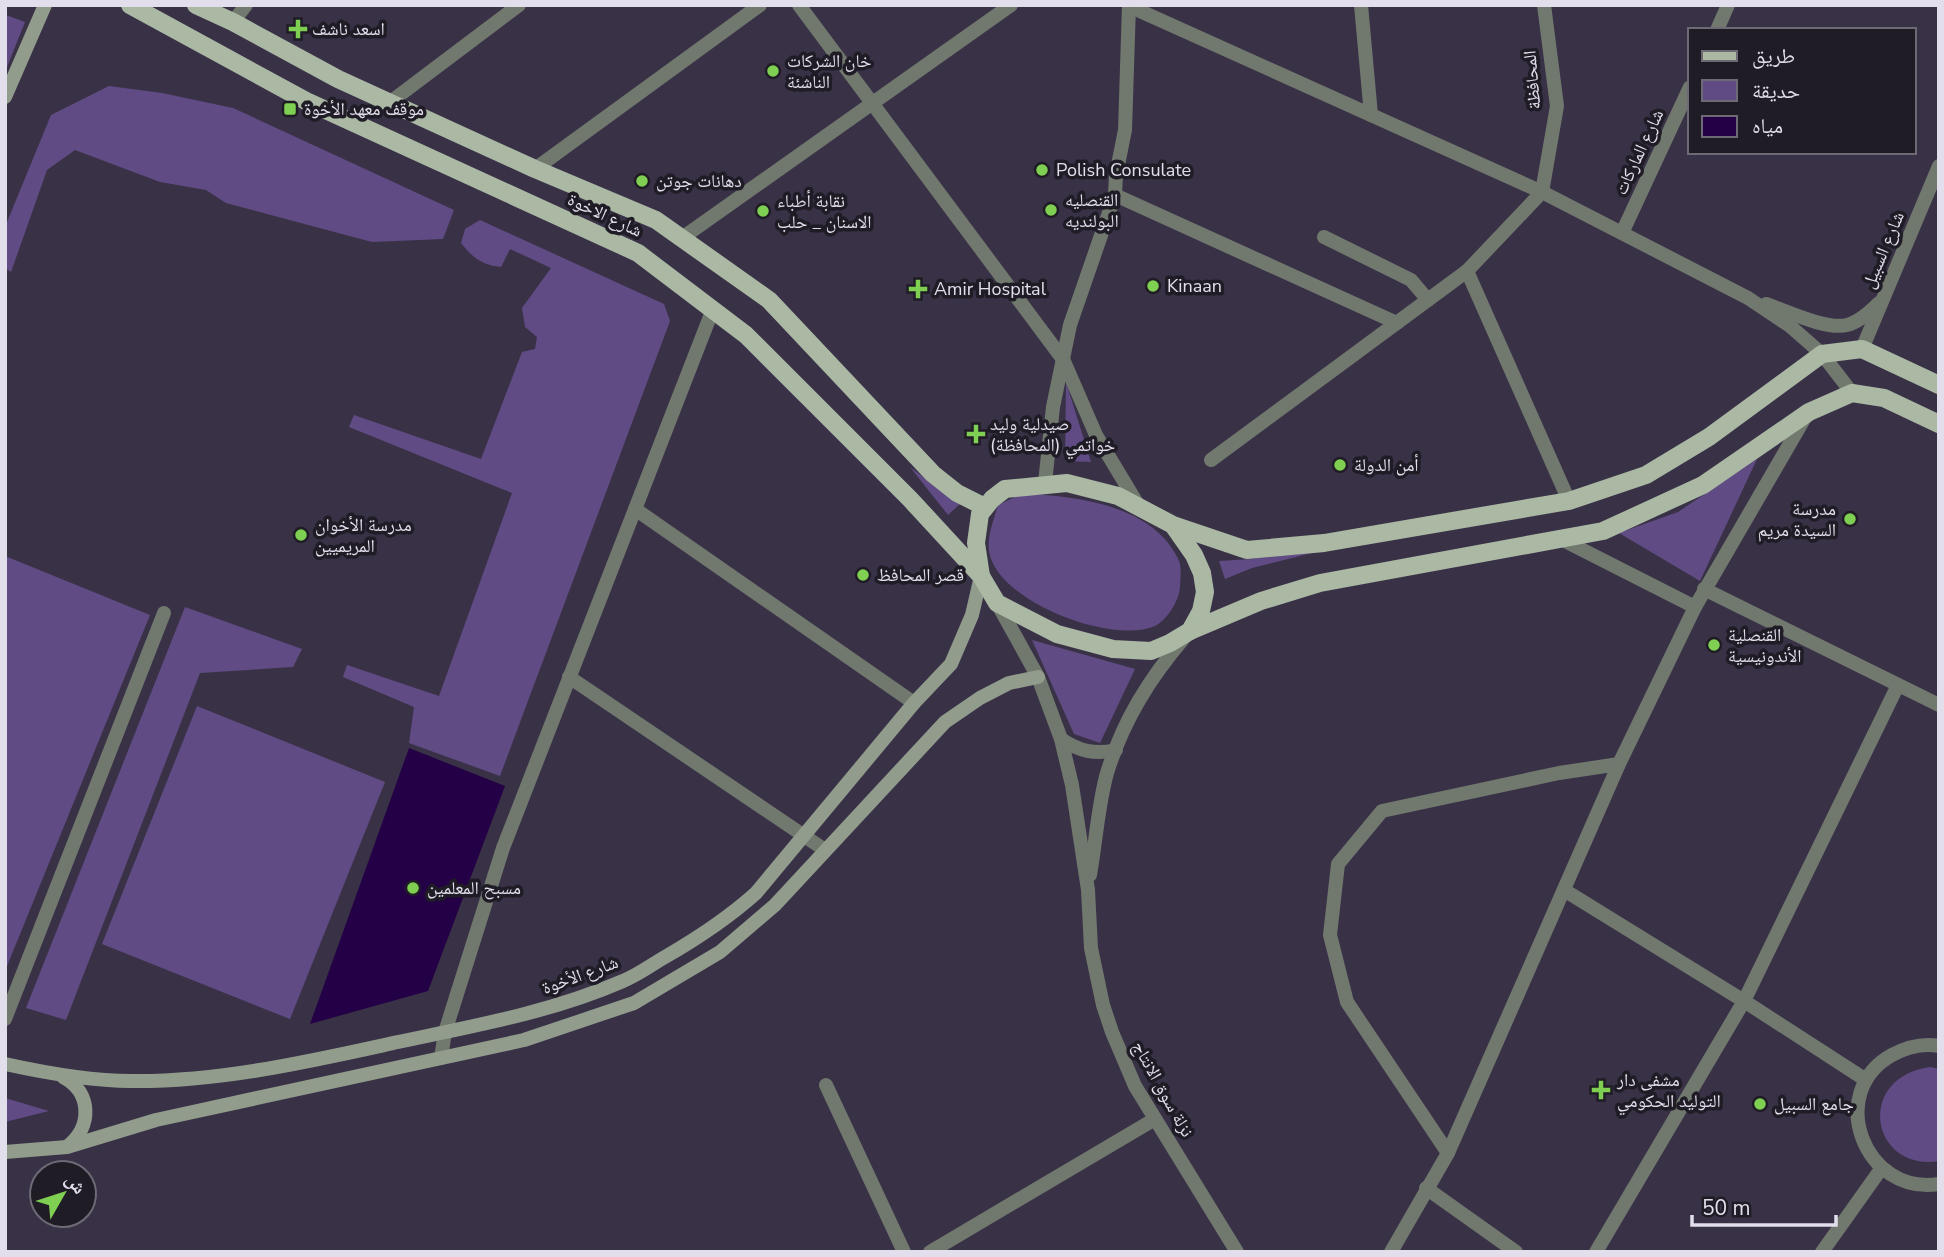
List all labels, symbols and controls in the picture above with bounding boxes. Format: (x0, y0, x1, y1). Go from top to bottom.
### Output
place label: اسعد ناشف (312, 17, 385, 41)
marker: اسعد ناشف (290, 21, 306, 37)
legend (1688, 28, 1916, 154)
text: طريق (1752, 42, 1795, 70)
place label: خان الشركات الناشئة (787, 49, 871, 94)
street label: المحافظة (1517, 50, 1547, 110)
marker: خان الشركات الناشئة (765, 63, 781, 79)
text: حديقة (1752, 77, 1800, 105)
place label: موقف معهد الأخوة (304, 97, 424, 121)
marker: موقف معهد الأخوة (282, 101, 298, 117)
street label: شارع الماركات (1609, 105, 1669, 199)
text: مياه (1752, 112, 1783, 140)
place label: Polish Consulate (1056, 158, 1191, 182)
marker: Polish Consulate (1034, 162, 1050, 178)
place label: دهانات جوتن (656, 169, 742, 193)
marker: دهانات جوتن (634, 173, 650, 189)
street label: شارع الاخوة (564, 187, 646, 243)
place label: القنصليه البولنديه (1065, 188, 1119, 233)
place label: نقابة أطباء الاسنان _ حلب (777, 189, 872, 234)
marker: القنصليه البولنديه (1043, 202, 1059, 218)
marker: نقابة أطباء الاسنان _ حلب (755, 203, 771, 219)
street label: شارع السبيل (1856, 208, 1910, 292)
place label: Kinaan (1167, 274, 1222, 298)
place label: Amir Hospital (934, 277, 1047, 301)
marker: Kinaan (1145, 278, 1161, 294)
marker: Amir Hospital (908, 279, 928, 299)
place label: صيدلية وليد خواتمي (المحافظة) (990, 412, 1115, 460)
marker: صيدلية وليد خواتمي (المحافظة) (968, 426, 984, 442)
place label: أمن الدولة (1354, 453, 1419, 477)
marker: أمن الدولة (1332, 457, 1348, 473)
place label: مدرسة السيدة مريم (1758, 497, 1836, 542)
marker: مدرسة السيدة مريم (1842, 511, 1858, 527)
place label: مدرسة الأخوان المريميين (315, 513, 412, 558)
marker: مدرسة الأخوان المريميين (293, 527, 309, 543)
place label: قصر المحافظ (877, 563, 964, 587)
marker: قصر المحافظ (855, 567, 871, 583)
place label: القنصلية الأندونيسية (1728, 623, 1802, 668)
marker: القنصلية الأندونيسية (1706, 637, 1722, 653)
place label: مسبح المعلمين (427, 876, 521, 900)
marker: مسبح المعلمين (405, 880, 421, 896)
street label: شارع الأخوة (538, 950, 622, 1000)
street label: نزلة سوق الانتاج (1127, 1037, 1199, 1141)
place label: مشفى دار التوليد الحكومي (1616, 1068, 1721, 1116)
marker: مشفى دار التوليد الحكومي (1591, 1080, 1611, 1100)
place label: جامع السبيل (1774, 1092, 1854, 1116)
marker: جامع السبيل (1752, 1096, 1768, 1112)
north arrow (28, 1159, 98, 1229)
text: ش (59, 1168, 92, 1200)
scale bar (1692, 1184, 1836, 1228)
text: 50 m (1702, 1194, 1751, 1222)

